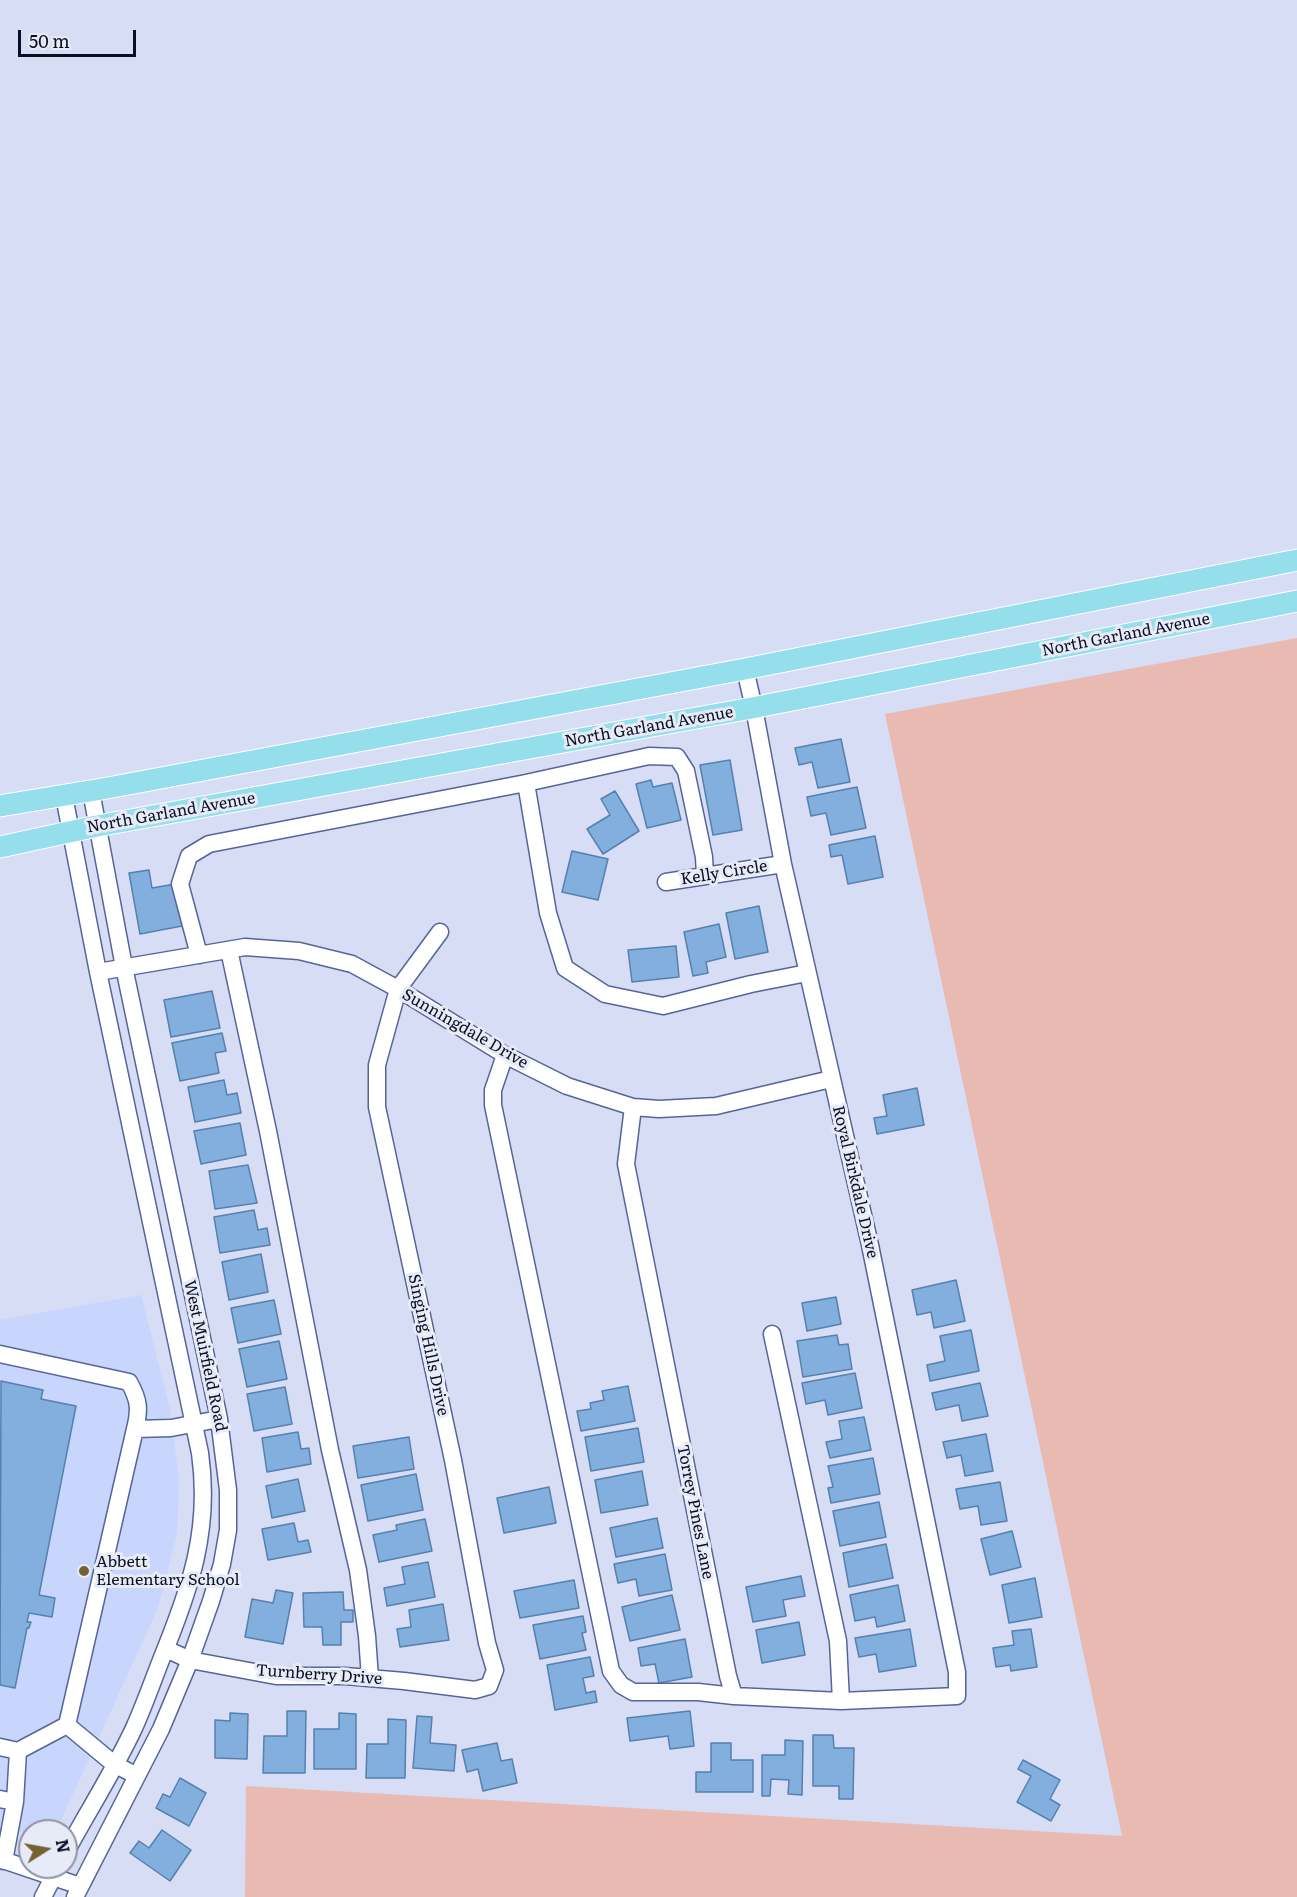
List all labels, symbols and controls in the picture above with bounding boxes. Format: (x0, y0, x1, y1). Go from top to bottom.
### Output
scale bar (21, 18, 140, 56)
text: 50 m (29, 27, 70, 54)
street label: North Garland Avenue (1040, 609, 1212, 661)
street label: North Garland Avenue (563, 703, 735, 751)
street label: North Garland Avenue (85, 789, 257, 837)
street label: Kelly Circle (679, 857, 769, 889)
street label: Sunningdale Drive (399, 985, 531, 1073)
street label: Royal Birkdale Drive (828, 1104, 882, 1260)
street label: Singing Hills Drive (404, 1272, 452, 1418)
street label: West Muirfield Road (180, 1278, 230, 1434)
street label: Torrey Pines Lane (673, 1443, 717, 1581)
place label: Abbett Elementary School (96, 1552, 240, 1590)
marker: Abbett Elementary School (77, 1564, 91, 1578)
street label: Turnberry Drive (255, 1661, 383, 1689)
north arrow (18, 1819, 78, 1879)
text: N (51, 1837, 77, 1855)

